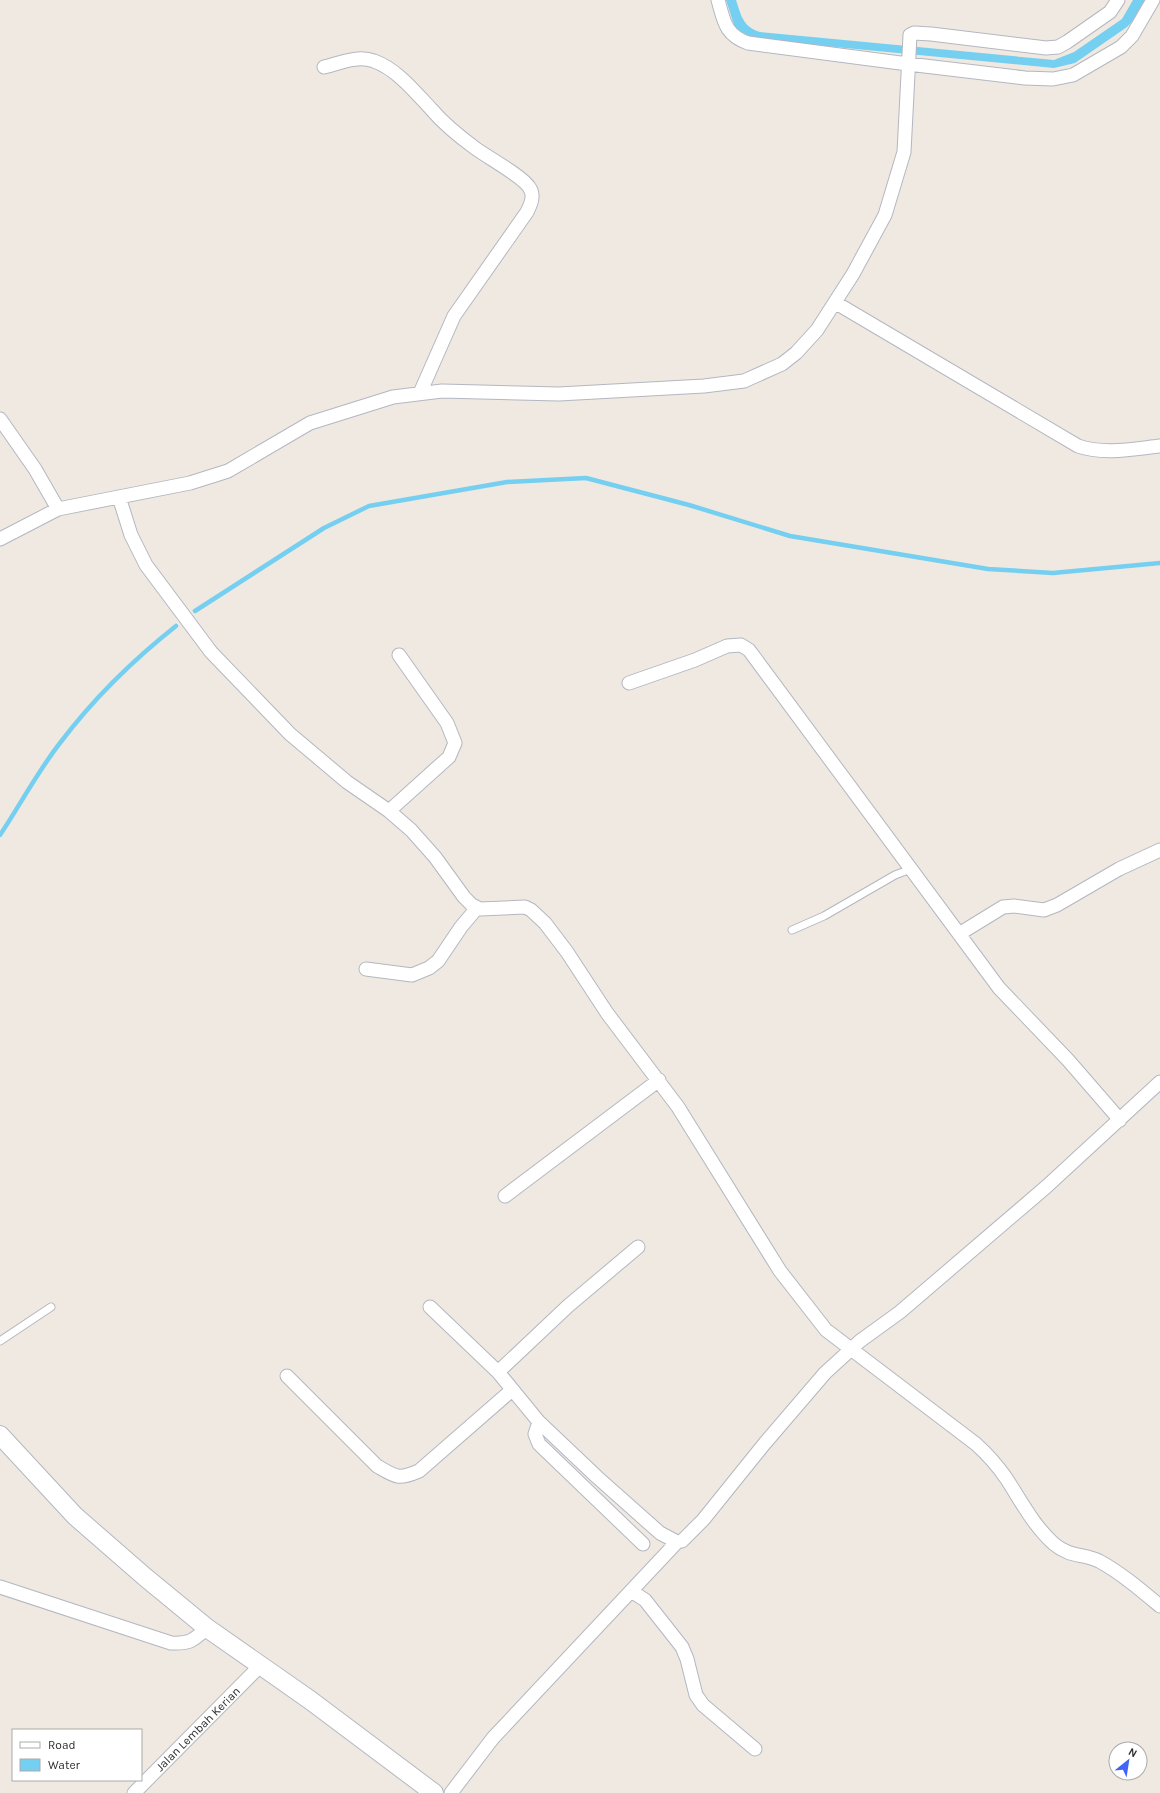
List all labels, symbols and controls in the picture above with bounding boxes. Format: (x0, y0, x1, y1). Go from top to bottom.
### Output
street label: Jalan Lembah Kerian (153, 1684, 243, 1774)
legend (12, 1729, 142, 1781)
text: Road (48, 1738, 76, 1752)
north arrow (1108, 1741, 1148, 1781)
text: N (1126, 1745, 1139, 1760)
text: Water (48, 1758, 81, 1772)

